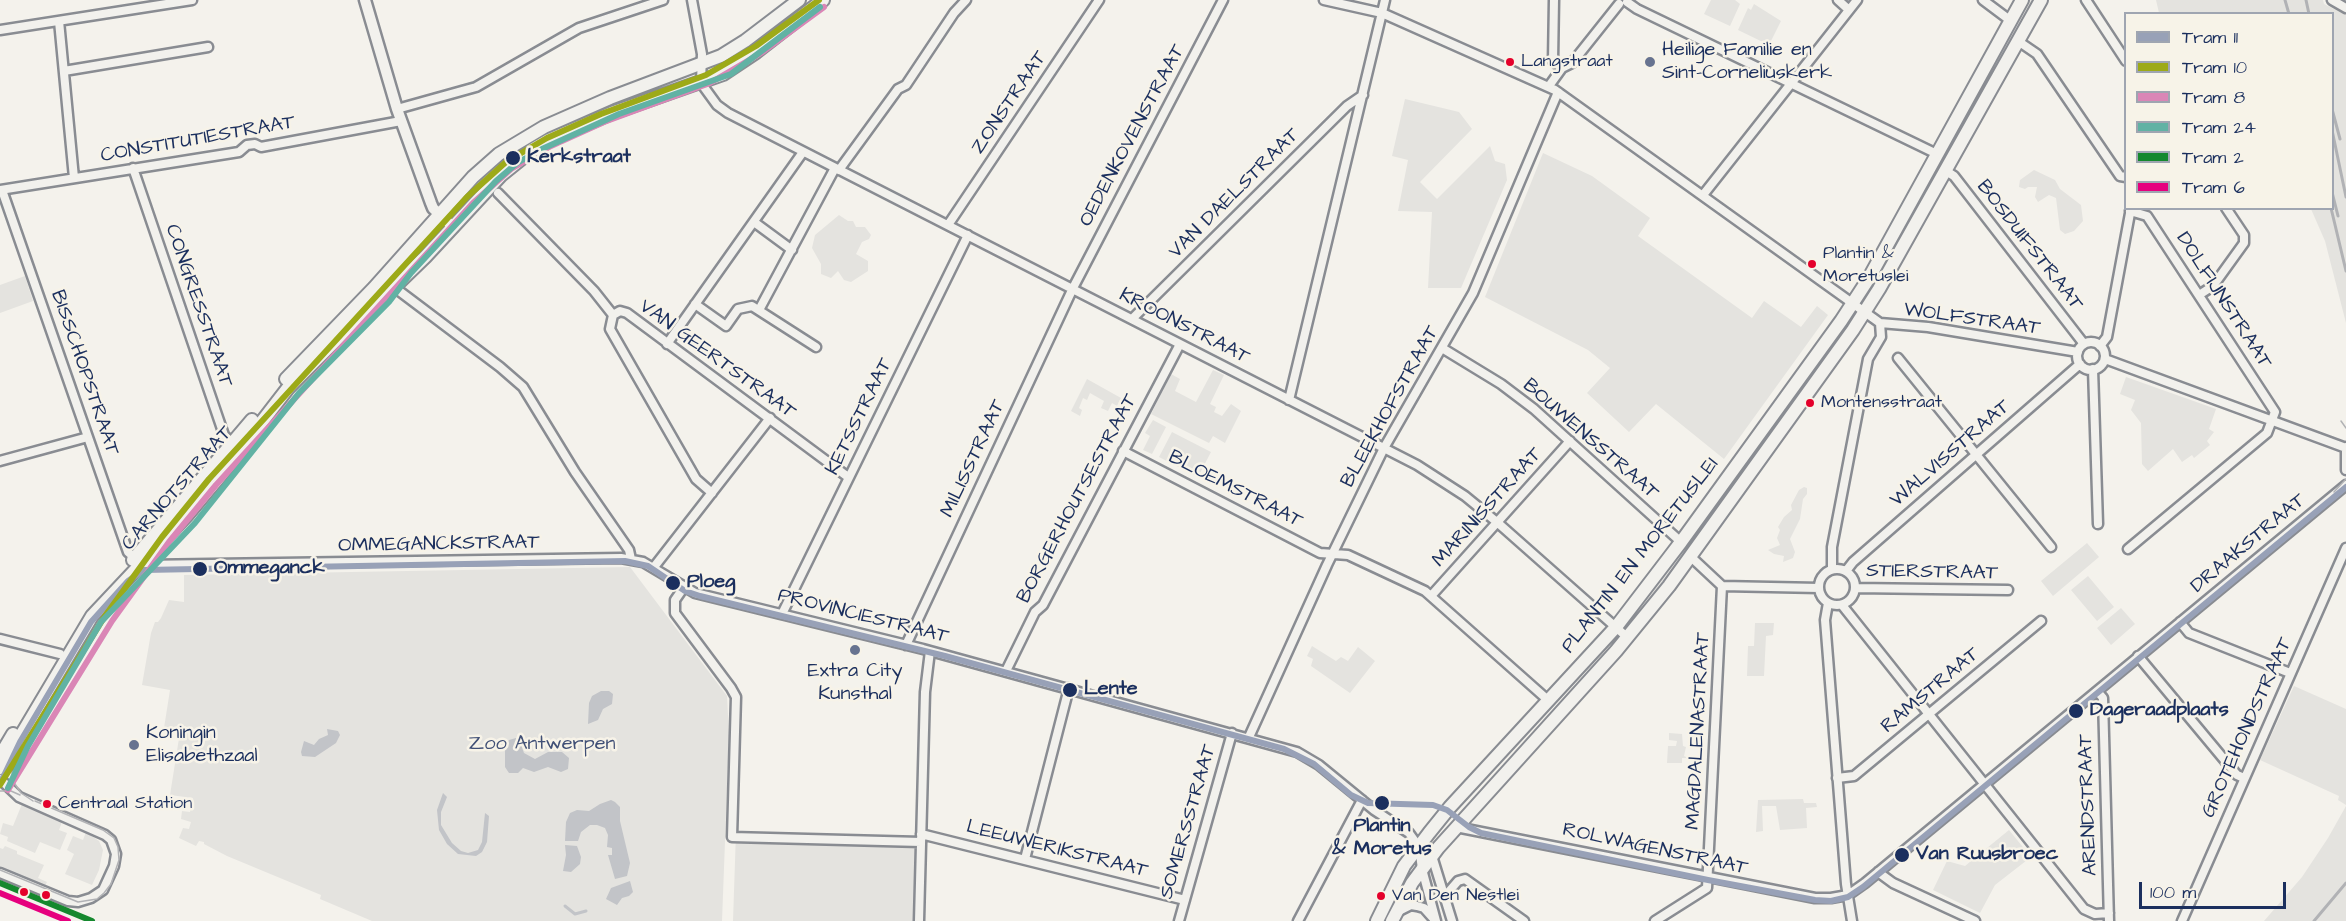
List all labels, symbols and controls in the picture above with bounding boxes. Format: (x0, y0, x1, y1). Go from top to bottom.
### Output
legend (2124, 12, 2334, 210)
text: Tram 11 (2182, 25, 2238, 50)
place label: Heilige Familie en Sint-Corneliuskerk (1662, 39, 1832, 86)
street label: OEDENKOVENSTRAAT (1075, 41, 1191, 231)
street label: ZONSTRAAT (967, 47, 1053, 159)
place label: Langstraat (1521, 51, 1613, 73)
marker: Heilige Familie en Sint-Corneliuskerk (1643, 55, 1657, 69)
text: Tram 10 (2182, 55, 2247, 80)
marker: Langstraat (1504, 56, 1516, 68)
text: Tram 8 (2182, 85, 2245, 110)
street label: CONSTITUTIESTRAAT (99, 111, 297, 169)
text: Tram 24 (2182, 115, 2256, 140)
street label: VAN DAELSTRAAT (1165, 124, 1305, 264)
text: Tram 2 (2182, 145, 2244, 170)
place label: Kerkstraat (527, 146, 631, 170)
marker: Kerkstraat (504, 149, 522, 167)
text: Tram 6 (2182, 175, 2245, 200)
street label: BOSDUIFSTRAAT (1971, 176, 2087, 316)
street label: CONGRESSTRAAT (159, 221, 237, 391)
street label: DOLFIJNSTRAAT (2170, 228, 2276, 374)
place label: Plantin & Moretuslei (1823, 243, 1908, 286)
marker: Plantin & Moretuslei (1806, 258, 1818, 270)
street label: KROONSTRAAT (1115, 284, 1253, 370)
street label: BISSCHOPSTRAAT (44, 287, 124, 459)
street label: VAN GEERTSTRAAT (634, 295, 800, 425)
street label: WOLFSTRAAT (1902, 299, 2042, 341)
street label: BLEEKHOFSTRAAT (1337, 322, 1445, 492)
street label: KETSSTRAAT (821, 355, 899, 479)
street label: BOUWENSSTRAAT (1517, 374, 1663, 506)
street label: BORGERHOUTSESTRAAT (1013, 390, 1143, 608)
place label: Montensstraat (1821, 392, 1942, 414)
street label: WALVISSTRAAT (1886, 395, 2016, 513)
street label: MILISSTRAAT (936, 396, 1012, 522)
marker: Montensstraat (1804, 397, 1816, 409)
street label: CARNOTSTRAAT (117, 422, 239, 556)
street label: MARINISSTRAAT (1428, 443, 1548, 573)
street label: BLOEMSTRAAT (1164, 446, 1306, 534)
street label: PLANTIN EN MORETUSLEI (1557, 453, 1725, 659)
street label: DRAAKSTRAAT (2187, 489, 2311, 599)
street label: OMMEGANCKSTRAAT (338, 531, 540, 559)
place label: Ommeganck (214, 557, 325, 581)
marker: Ommeganck (191, 560, 209, 578)
street label: STIERSTRAAT (1866, 560, 1998, 586)
place label: Ploeg (687, 571, 735, 595)
marker: Ploeg (664, 574, 682, 592)
street label: PROVINCIESTRAAT (775, 584, 951, 650)
street label: MAGDALENASTRAAT (1682, 632, 1716, 830)
street label: GROTEHONDSTRAAT (2197, 634, 2299, 822)
marker: Extra City Kunsthal (848, 643, 862, 657)
street label: RAMSTRAAT (1877, 643, 1985, 739)
place label: Extra City Kunsthal (808, 660, 902, 707)
place label: Lente (1084, 678, 1138, 702)
marker: Lente (1061, 681, 1079, 699)
place label: Dageraadplaats (2090, 699, 2229, 723)
marker: Dageraadplaats (2067, 702, 2085, 720)
place label: Koningin Elisabethzaal (146, 722, 258, 769)
park label: Zoo Antwerpen (468, 733, 616, 757)
street label: ARENDSTRAAT (2075, 734, 2103, 876)
marker: Koningin Elisabethzaal (127, 738, 141, 752)
street label: SOMERSSTRAAT (1155, 742, 1223, 902)
place label: Centraal Station (58, 793, 192, 815)
marker: Plantin & Moretus (1373, 794, 1391, 812)
marker: Centraal Station (41, 798, 53, 810)
place label: Plantin & Moretus (1332, 815, 1432, 862)
street label: LEEUWERIKSTRAAT (964, 816, 1150, 884)
street label: ROLWAGENSTRAAT (1560, 819, 1750, 881)
place label: Van Ruusbroec (1916, 843, 2058, 867)
marker: Van Ruusbroec (1893, 846, 1911, 864)
scale bar (2142, 870, 2289, 908)
text: 100 m (2150, 880, 2196, 905)
place label: Van Den Nestlei (1392, 885, 1519, 907)
unlabelled marker (18, 886, 30, 898)
unlabelled marker (40, 889, 52, 901)
marker: Van Den Nestlei (1375, 890, 1387, 902)

